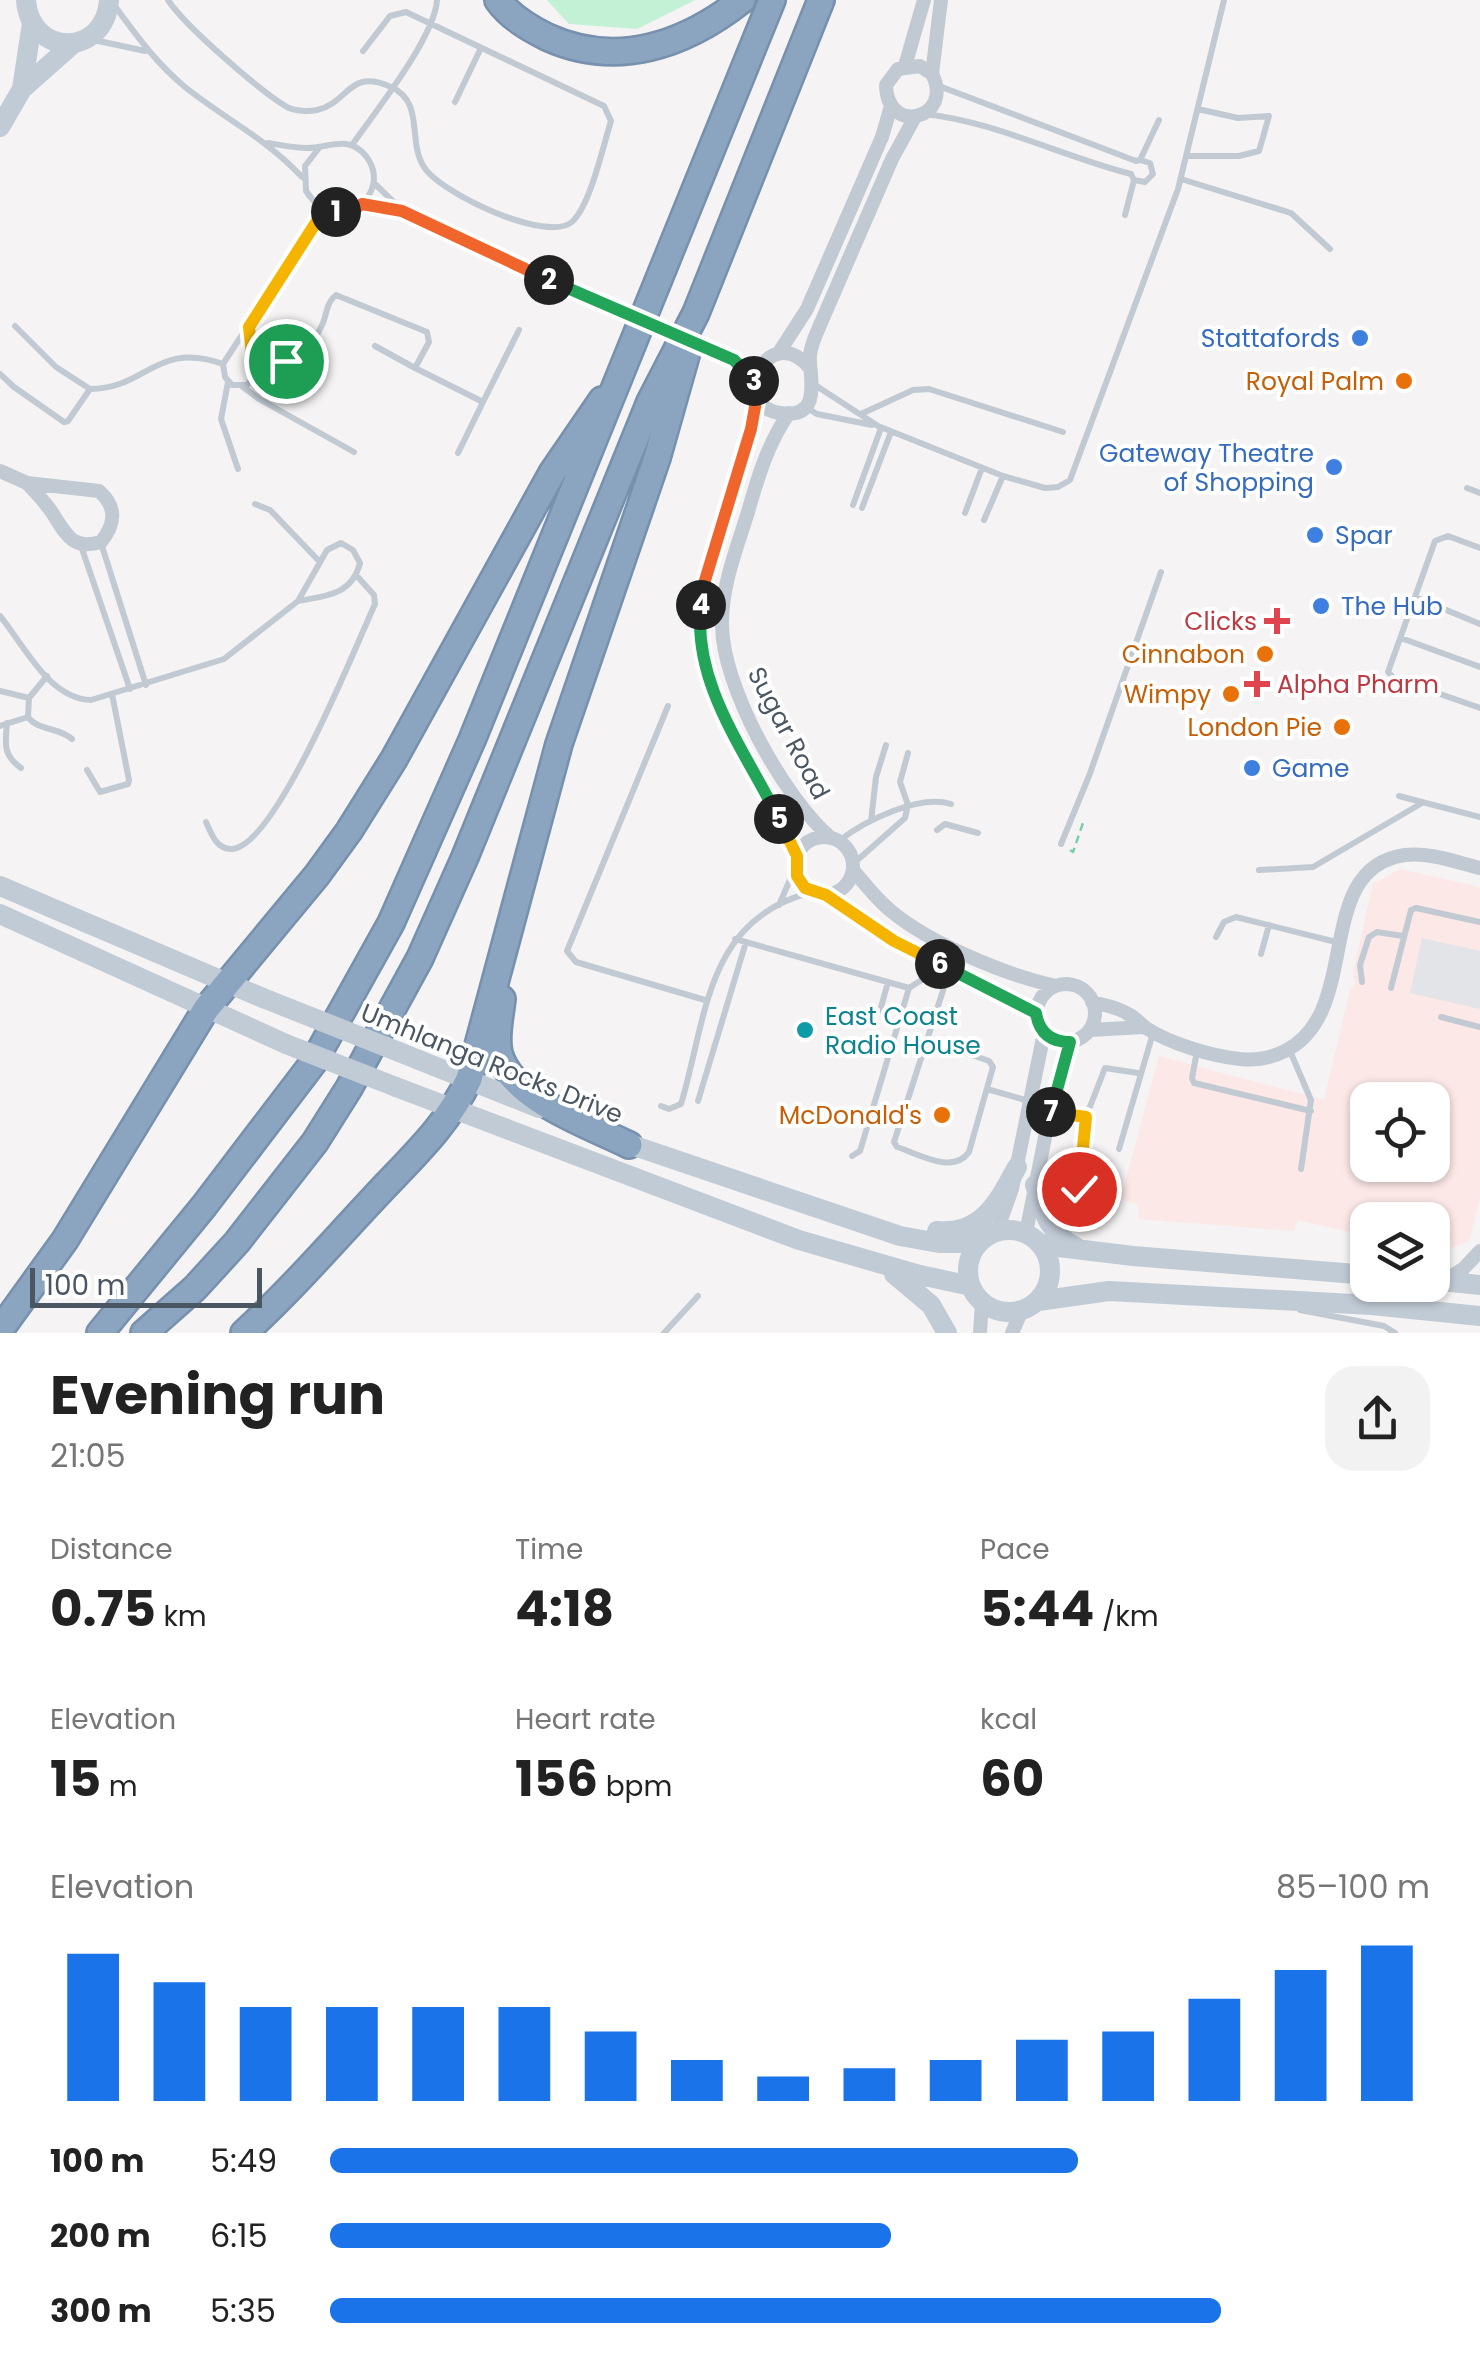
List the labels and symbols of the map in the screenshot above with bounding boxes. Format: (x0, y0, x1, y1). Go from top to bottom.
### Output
pin: 1 (311, 187, 361, 237)
pin: 2 (524, 255, 574, 305)
pin (244, 319, 329, 404)
place label: Stattafords (1201, 321, 1340, 356)
marker: Stattafords (1349, 327, 1371, 349)
pin: 3 (729, 356, 779, 406)
place label: Royal Palm (1246, 364, 1384, 399)
marker: Royal Palm (1393, 370, 1415, 392)
place label: Gateway Theatre of Shopping (1099, 436, 1314, 500)
marker: Gateway Theatre of Shopping (1323, 456, 1345, 478)
place label: Spar (1335, 518, 1393, 553)
marker: Spar (1304, 524, 1326, 546)
pin: 4 (676, 580, 726, 630)
place label: The Hub (1341, 589, 1443, 624)
marker: The Hub (1310, 595, 1332, 617)
place label: Clicks (1184, 604, 1257, 639)
marker: Clicks (1266, 610, 1288, 632)
place label: Cinnabon (1122, 637, 1245, 672)
marker: Cinnabon (1254, 643, 1276, 665)
street label: Sugar Road (739, 661, 838, 806)
place label: Alpha Pharm (1277, 667, 1439, 702)
marker: Alpha Pharm (1246, 673, 1268, 695)
place label: Wimpy (1124, 677, 1211, 712)
marker: Wimpy (1220, 683, 1242, 705)
place label: London Pie (1187, 710, 1322, 745)
marker: London Pie (1331, 716, 1353, 738)
place label: Game (1272, 751, 1350, 786)
marker: Game (1241, 757, 1263, 779)
pin: 5 (754, 794, 804, 844)
pin: 6 (915, 939, 965, 989)
street label: Umhlanga Rocks Drive (356, 995, 628, 1132)
place label: East Coast Radio House (825, 999, 981, 1063)
marker: East Coast Radio House (794, 1019, 816, 1041)
pin: 7 (1026, 1087, 1076, 1137)
place label: McDonald's (779, 1098, 922, 1133)
marker: McDonald's (931, 1104, 953, 1126)
pin (1037, 1147, 1122, 1232)
scale bar (30, 1263, 262, 1308)

